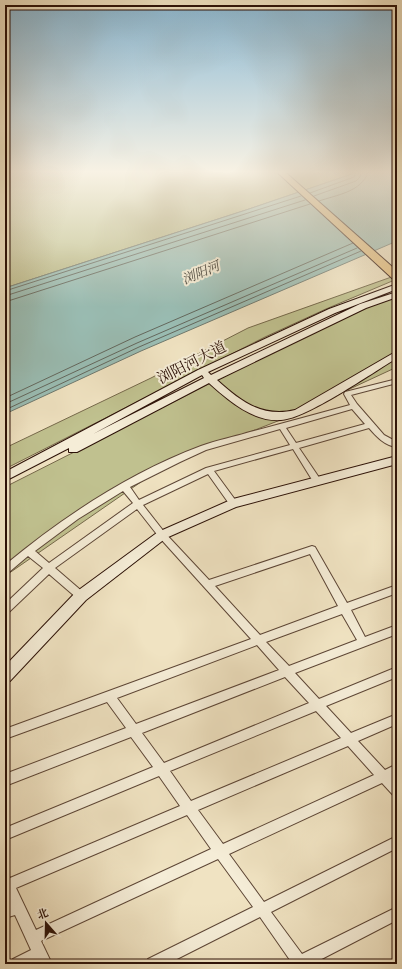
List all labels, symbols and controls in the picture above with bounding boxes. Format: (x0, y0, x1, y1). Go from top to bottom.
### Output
water label: 浏阳河 (180, 257, 224, 288)
street label: 浏阳河大道 (154, 338, 230, 388)
north arrow (26, 903, 66, 943)
text: 北 (35, 906, 50, 923)

